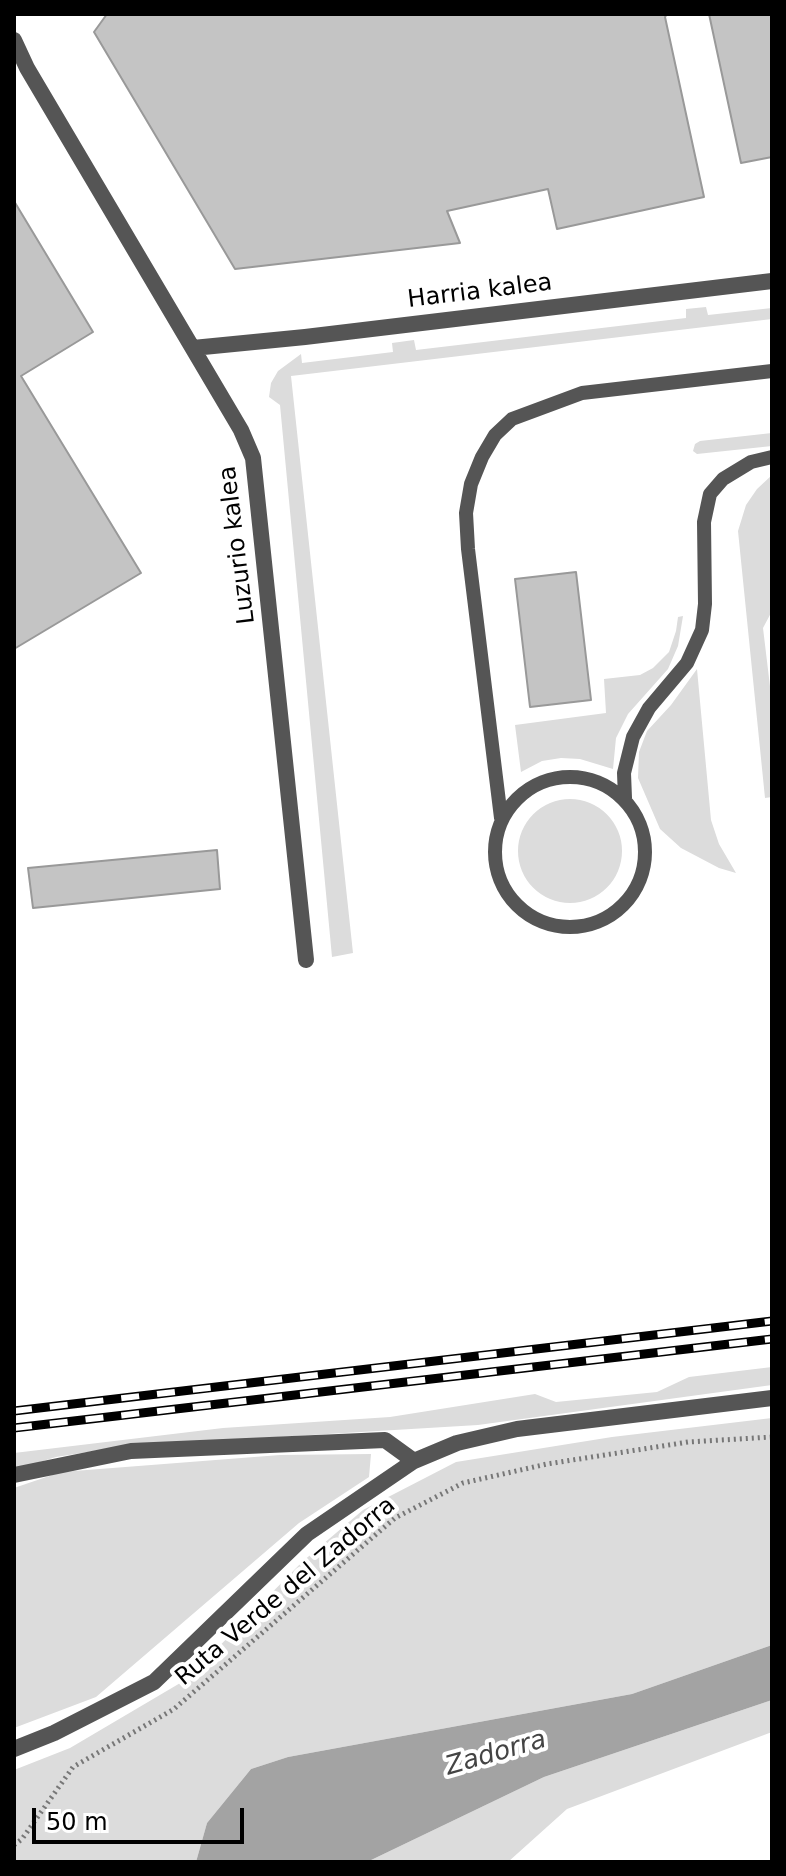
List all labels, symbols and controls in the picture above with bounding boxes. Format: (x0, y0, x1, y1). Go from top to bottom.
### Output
street label: Harria kalea (406, 269, 554, 315)
street label: Luzurio kalea (214, 464, 262, 626)
street label: Ruta Verde del Zadorra (170, 1492, 402, 1692)
water label: Zadorra (442, 1725, 550, 1783)
scale bar (36, 1792, 248, 1842)
text: 50 m (46, 1808, 108, 1836)

